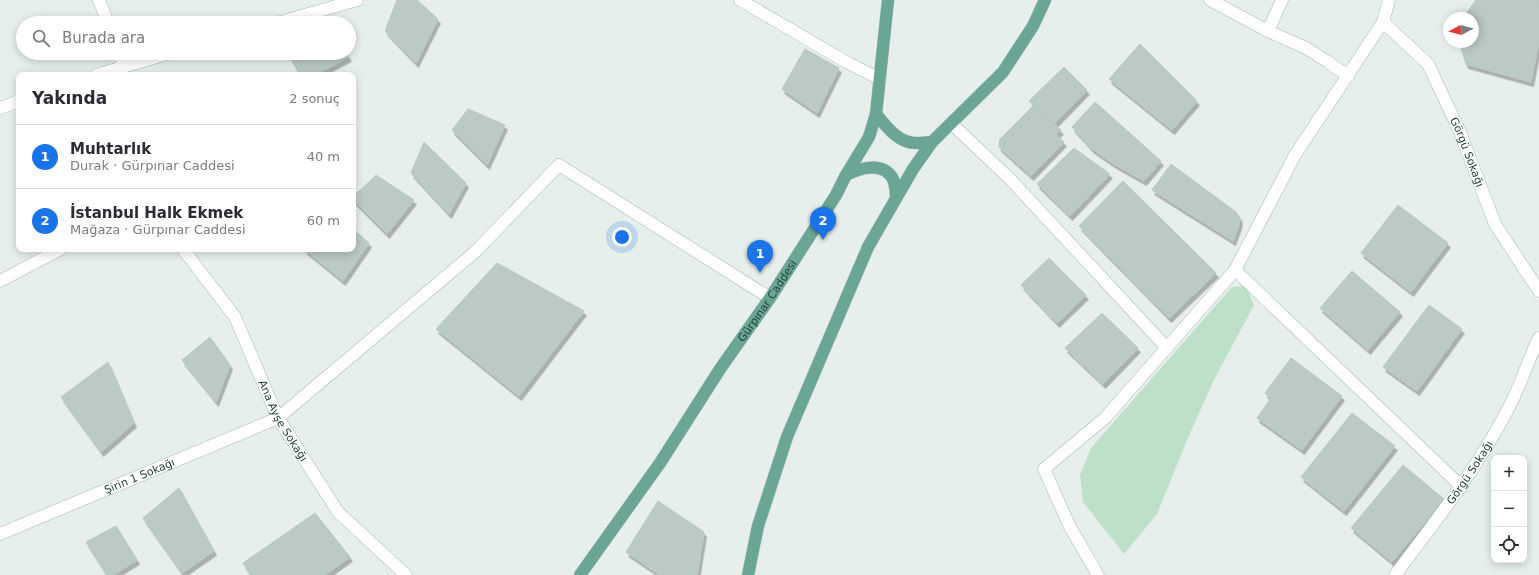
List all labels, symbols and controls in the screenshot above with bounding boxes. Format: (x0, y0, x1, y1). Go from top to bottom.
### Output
north arrow (1443, 12, 1479, 48)
search box (16, 16, 356, 60)
icon: search (30, 27, 52, 49)
text: Burada ara (62, 29, 145, 47)
text: Yakında (32, 88, 107, 108)
text: 2 sonuç (289, 91, 340, 106)
street label: Görgü Sokağı (1447, 115, 1487, 189)
text: Muhtarlık (70, 140, 151, 158)
text: 1 (40, 149, 50, 164)
text: 40 m (307, 149, 340, 164)
text: Durak · Gürpınar Caddesi (70, 158, 235, 173)
text: İstanbul Halk Ekmek (70, 204, 243, 222)
pin: 2 (810, 207, 836, 240)
text: 2 (40, 213, 50, 228)
text: 60 m (307, 213, 340, 228)
text: Mağaza · Gürpınar Caddesi (70, 222, 246, 237)
your location (612, 227, 632, 247)
pin: 1 (747, 240, 773, 273)
street label: Gürpınar Caddesi (735, 258, 799, 344)
street label: Ana Ayşe Sokağı (256, 378, 310, 464)
street label: Görgü Sokağı (1444, 438, 1495, 507)
street label: Şirin 1 Sokağı (102, 455, 177, 496)
map controls (1491, 455, 1527, 563)
button: + (1491, 455, 1527, 491)
button: − (1491, 491, 1527, 527)
button: locate (1491, 527, 1527, 563)

